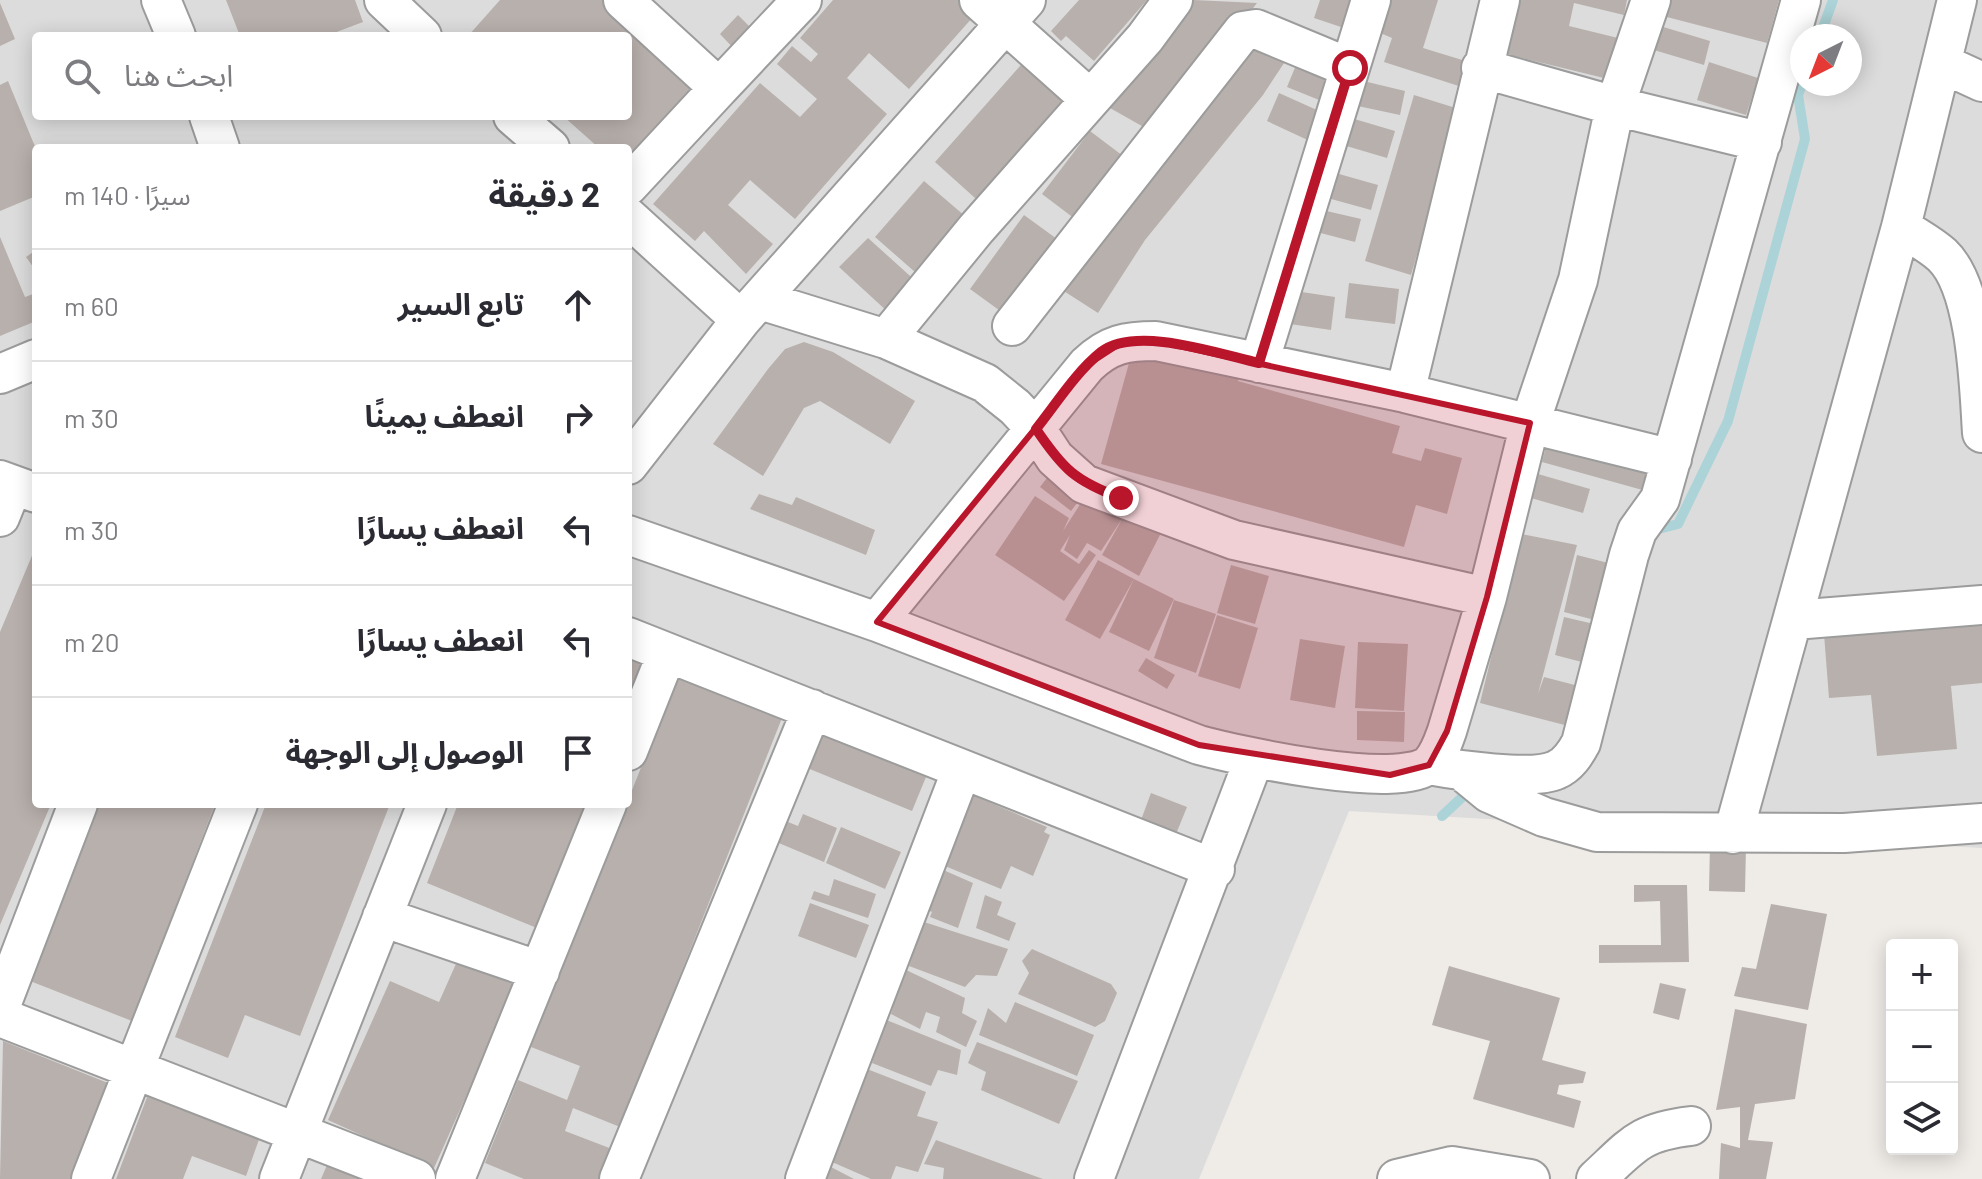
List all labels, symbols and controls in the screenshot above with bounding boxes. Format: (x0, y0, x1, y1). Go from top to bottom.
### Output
north arrow (1790, 24, 1862, 96)
search box (32, 32, 632, 120)
route start (1332, 50, 1368, 86)
icon: search (60, 54, 104, 98)
text: ابحث هنا (124, 56, 233, 92)
text: 2 دقيقة (489, 173, 600, 214)
text: سيرًا · 140 m (64, 179, 191, 210)
icon: ahead (556, 283, 600, 327)
text: تابع السير (398, 285, 524, 321)
text: 60 m (64, 290, 119, 321)
icon: right (556, 395, 600, 439)
text: انعطف يمينًا (365, 397, 524, 433)
text: 30 m (64, 402, 119, 433)
route end (1103, 480, 1139, 516)
icon: left (556, 507, 600, 551)
text: انعطف يسارًا (357, 509, 524, 545)
text: 30 m (64, 514, 119, 545)
icon: left (556, 619, 600, 663)
text: انعطف يسارًا (357, 621, 524, 657)
text: 20 m (64, 626, 119, 657)
icon: arrive (556, 731, 600, 775)
text: الوصول إلى الوجهة (285, 733, 524, 769)
map controls (1886, 939, 1958, 1155)
button: + (1886, 939, 1958, 1011)
button: − (1886, 1011, 1958, 1083)
button: layers (1886, 1083, 1958, 1155)

